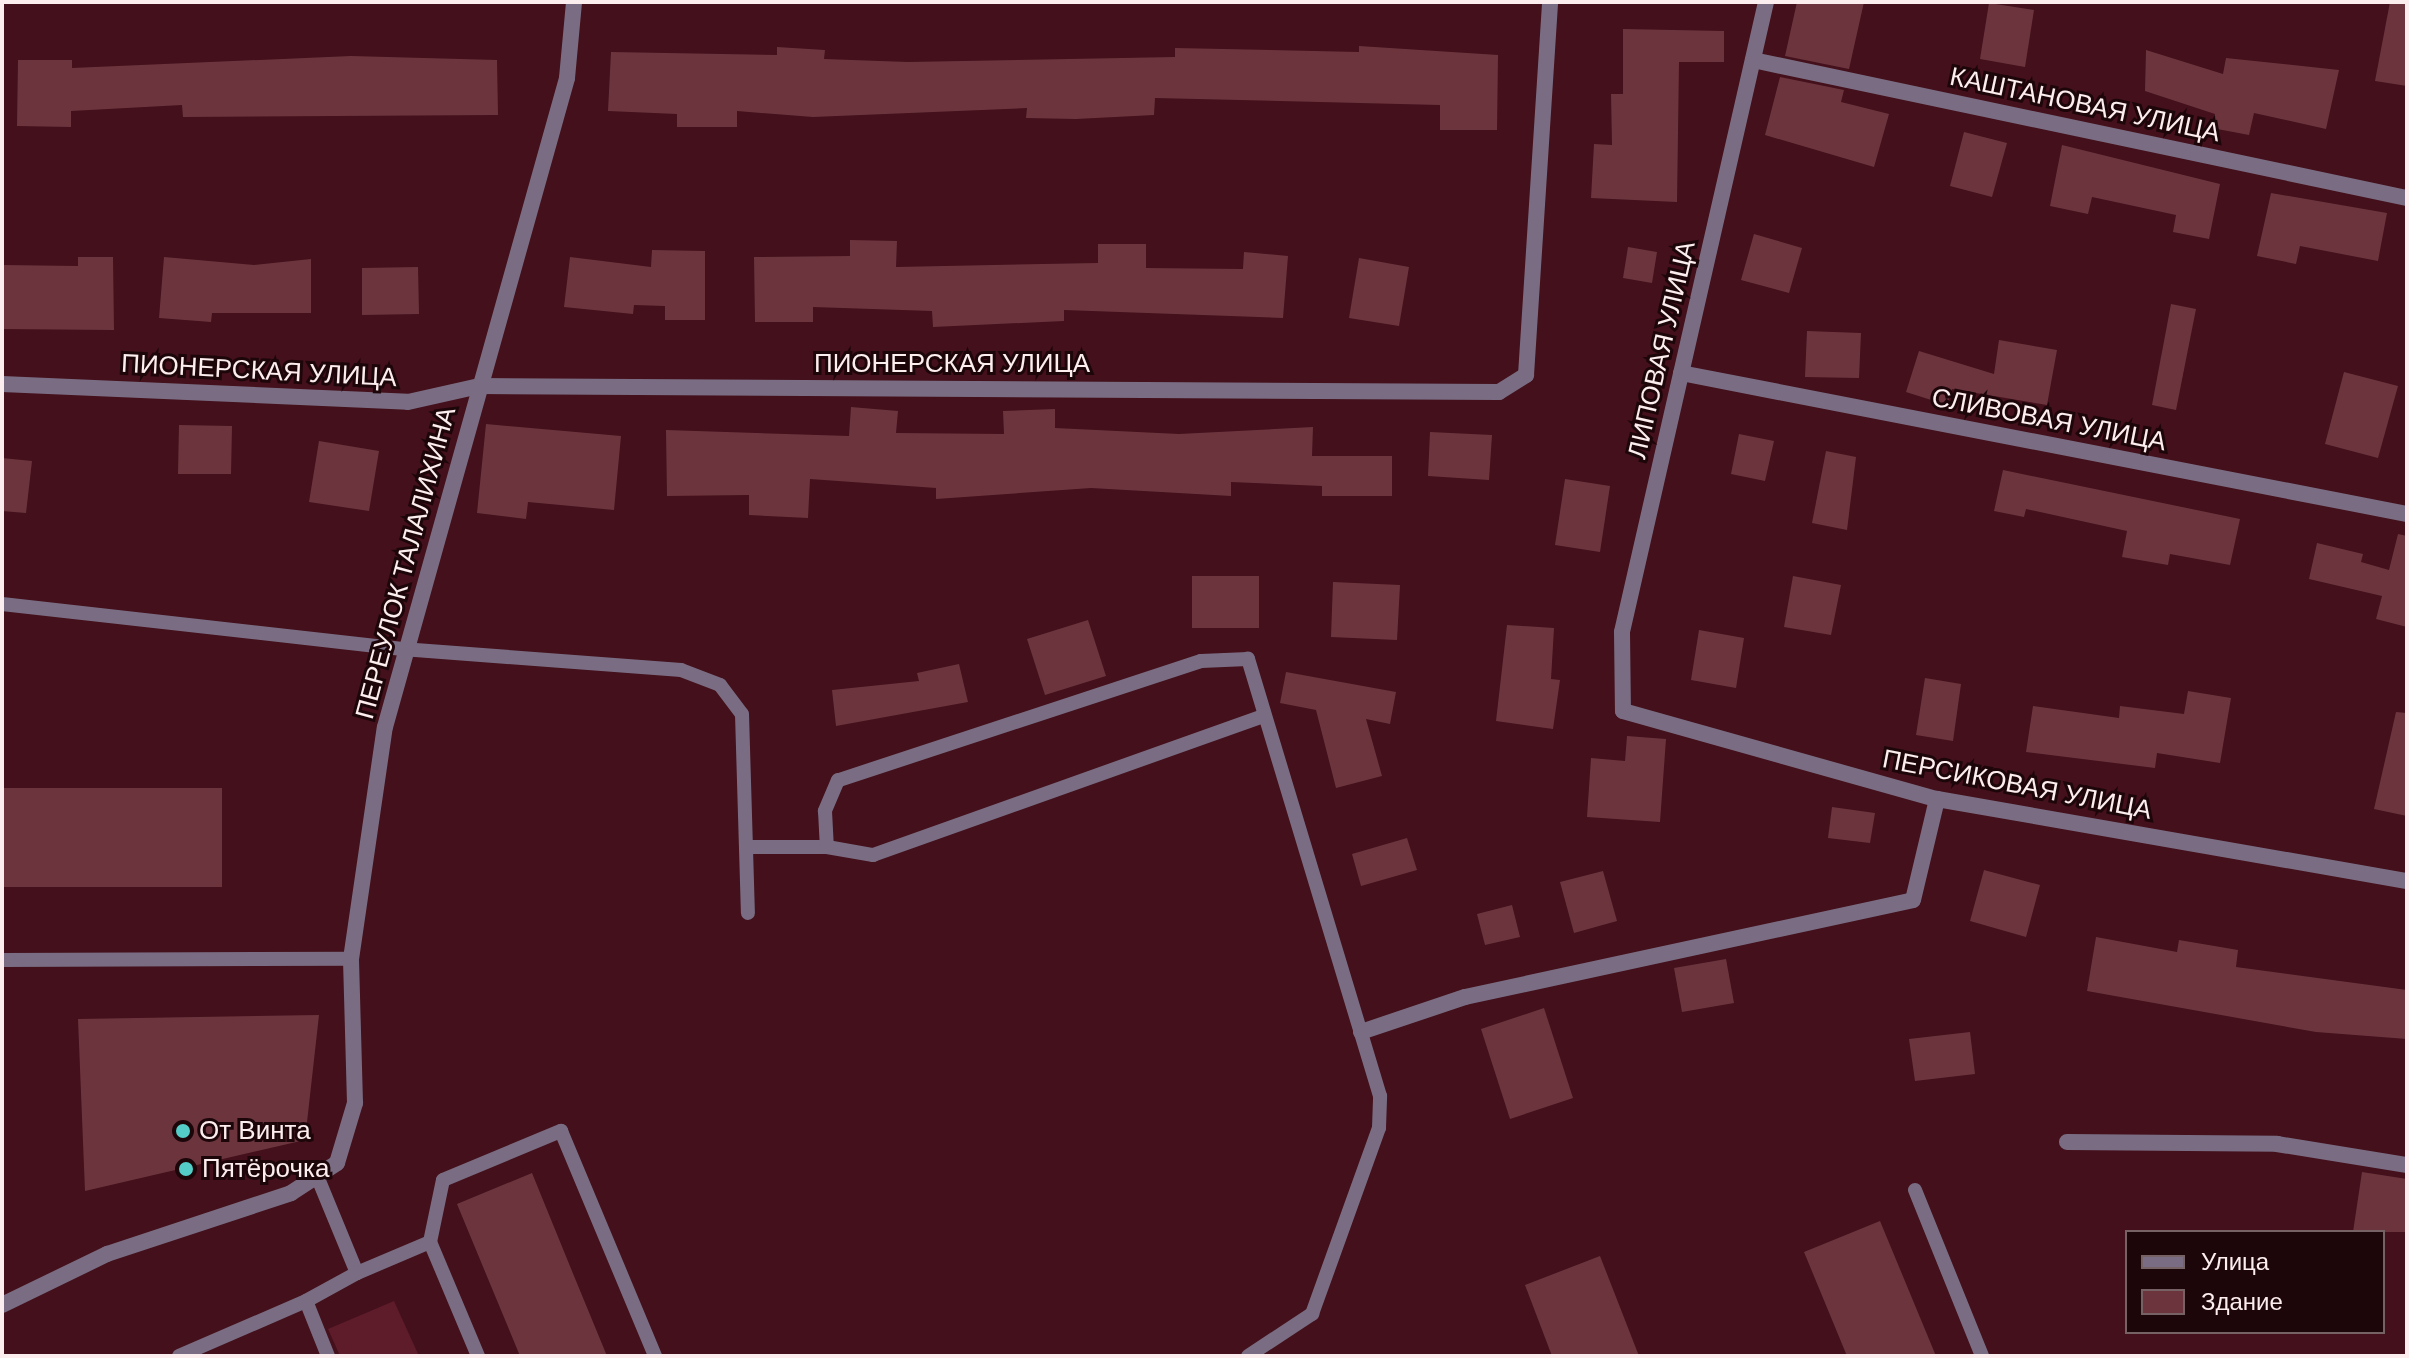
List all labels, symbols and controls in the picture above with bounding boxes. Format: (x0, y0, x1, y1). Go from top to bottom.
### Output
street label: КАШТАНОВАЯ УЛИЦА (1947, 61, 2223, 149)
street label: ЛИПОВАЯ УЛИЦА (1622, 238, 1702, 462)
street label: ПИОНЕРСКАЯ УЛИЦА (120, 348, 398, 394)
street label: ПИОНЕРСКАЯ УЛИЦА (814, 348, 1090, 380)
street label: СЛИВОВАЯ УЛИЦА (1929, 382, 2169, 458)
street label: ПЕРЕУЛОК ТАЛАЛИХИНА (349, 404, 463, 722)
street label: ПЕРСИКОВАЯ УЛИЦА (1880, 744, 2154, 826)
place label: От Винта (199, 1115, 311, 1147)
marker: От Винта (174, 1122, 192, 1140)
place label: Пятёрочка (202, 1153, 329, 1185)
marker: Пятёрочка (177, 1160, 195, 1178)
legend (2125, 1230, 2385, 1334)
text: Улица (2201, 1248, 2269, 1275)
text: Здание (2201, 1288, 2283, 1315)

